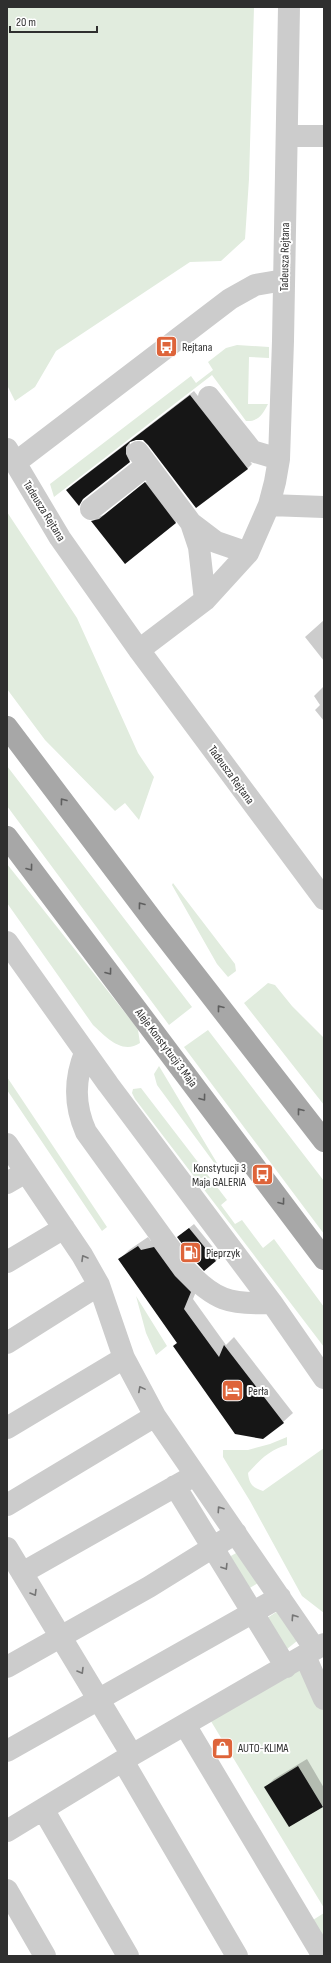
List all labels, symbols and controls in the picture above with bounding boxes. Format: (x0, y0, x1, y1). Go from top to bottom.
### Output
scale bar (10, 8, 97, 34)
text: 20 m (16, 15, 36, 30)
street label: Tadeusza Rejtana (277, 222, 293, 292)
bus stop icon: Rejtana (154, 334, 180, 360)
place label: Rejtana (182, 340, 213, 355)
street label: Tadeusza Rejtana (19, 478, 69, 544)
street label: Tadeusza Rejtana (205, 743, 258, 808)
one-way arrow (60, 799, 67, 806)
one-way arrow (26, 864, 33, 871)
one-way arrow (139, 902, 146, 909)
one-way arrow (104, 967, 111, 974)
street label: Aleje Konstytucji 3 Maja (131, 1005, 201, 1091)
one-way arrow (218, 1006, 225, 1013)
one-way arrow (199, 1094, 206, 1101)
one-way arrow (298, 1108, 305, 1115)
place label: Konstytucji 3 Maja GALERIA (192, 1161, 247, 1190)
bus stop icon: Konstytucji 3 Maja GALERIA (249, 1162, 275, 1188)
one-way arrow (277, 1198, 284, 1205)
fuel station icon: Pieprzyk (177, 1240, 203, 1266)
place label: Pieprzyk (206, 1246, 241, 1261)
one-way arrow (81, 1255, 88, 1262)
hotel icon: Perła (219, 1378, 245, 1404)
place label: Perła (248, 1384, 269, 1399)
one-way arrow (138, 1386, 145, 1394)
one-way arrow (218, 1507, 225, 1514)
one-way arrow (220, 1563, 228, 1570)
one-way arrow (30, 1589, 37, 1596)
one-way arrow (291, 1614, 298, 1621)
one-way arrow (77, 1667, 84, 1674)
shop icon: AUTO-KLIMA (210, 1735, 236, 1761)
place label: AUTO-KLIMA (237, 1741, 289, 1756)

